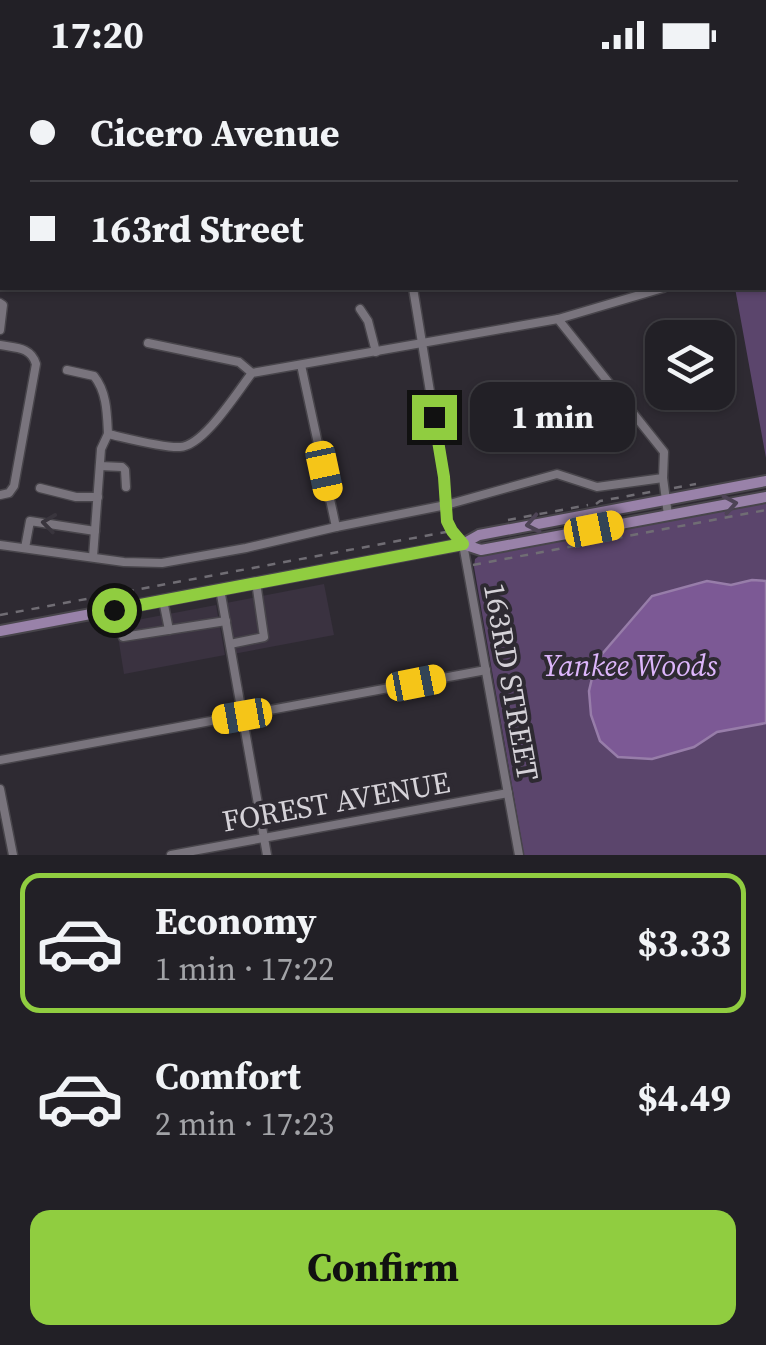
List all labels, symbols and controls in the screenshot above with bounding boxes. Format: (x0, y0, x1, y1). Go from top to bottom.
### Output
text: 17:20 (50, 9, 144, 61)
text: Cicero Avenue (90, 107, 339, 159)
text: 163rd Street (90, 203, 304, 255)
map controls (645, 320, 735, 410)
button: layers (645, 320, 735, 410)
callout: 1 min (469, 382, 634, 452)
route end (412, 395, 457, 440)
text: 1 min (511, 395, 594, 439)
car (303, 439, 345, 503)
one-way arrow (722, 494, 738, 515)
car (562, 509, 626, 549)
one-way arrow (524, 513, 541, 534)
one-way arrow (41, 514, 57, 535)
street label: 163RD STREET (474, 580, 549, 784)
route start (92, 588, 137, 633)
park label: Yankee Woods (543, 645, 717, 686)
car (384, 663, 448, 703)
car (210, 696, 274, 736)
street label: FOREST AVENUE (219, 761, 453, 842)
text: Economy (155, 895, 317, 947)
icon: car (35, 898, 125, 988)
text: $3.33 (637, 917, 731, 969)
text: 1 min · 17:22 (155, 947, 334, 991)
text: Comfort (155, 1050, 301, 1102)
icon: car (35, 1053, 125, 1143)
text: $4.49 (637, 1072, 731, 1124)
text: 2 min · 17:23 (155, 1102, 334, 1146)
button: Confirm (30, 1210, 736, 1325)

